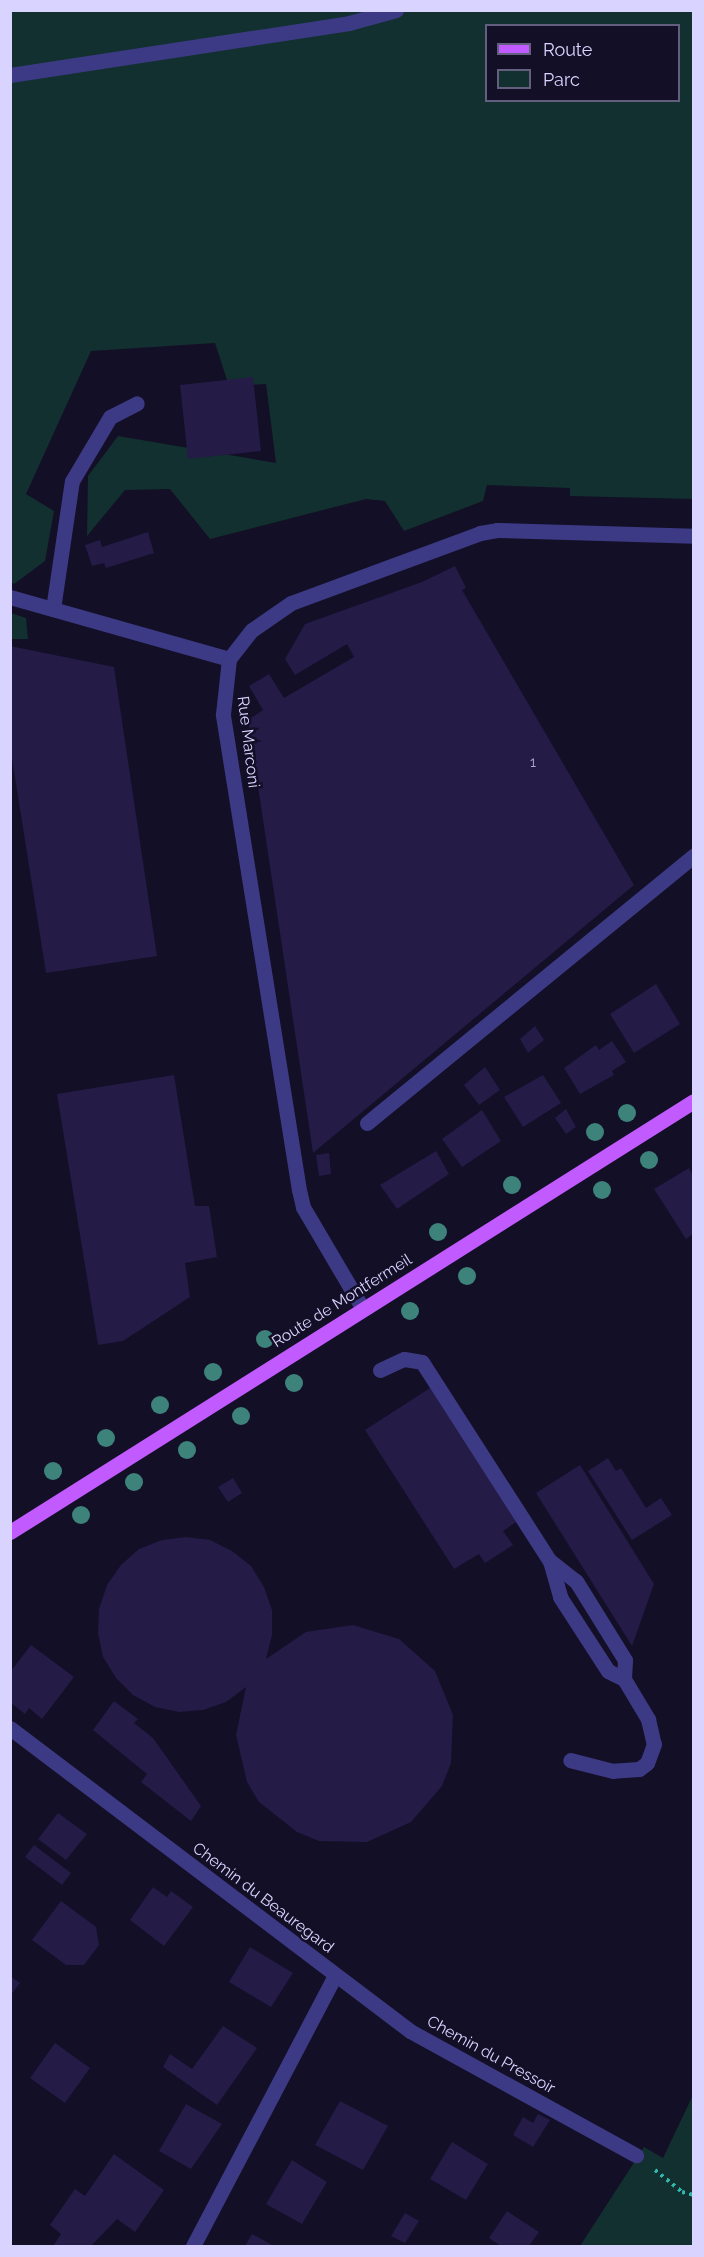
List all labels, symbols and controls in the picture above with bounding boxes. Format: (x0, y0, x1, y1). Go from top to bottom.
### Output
legend (485, 24, 680, 102)
text: Route (543, 39, 592, 60)
text: Parc (543, 69, 580, 90)
street label: Rue Marconi (233, 695, 263, 789)
house number: 1 (530, 754, 536, 770)
street label: Route de Montfermeil (269, 1250, 415, 1352)
street label: Chemin du Beauregard (189, 1839, 337, 1957)
street label: Chemin du Pressoir (424, 2012, 558, 2098)

